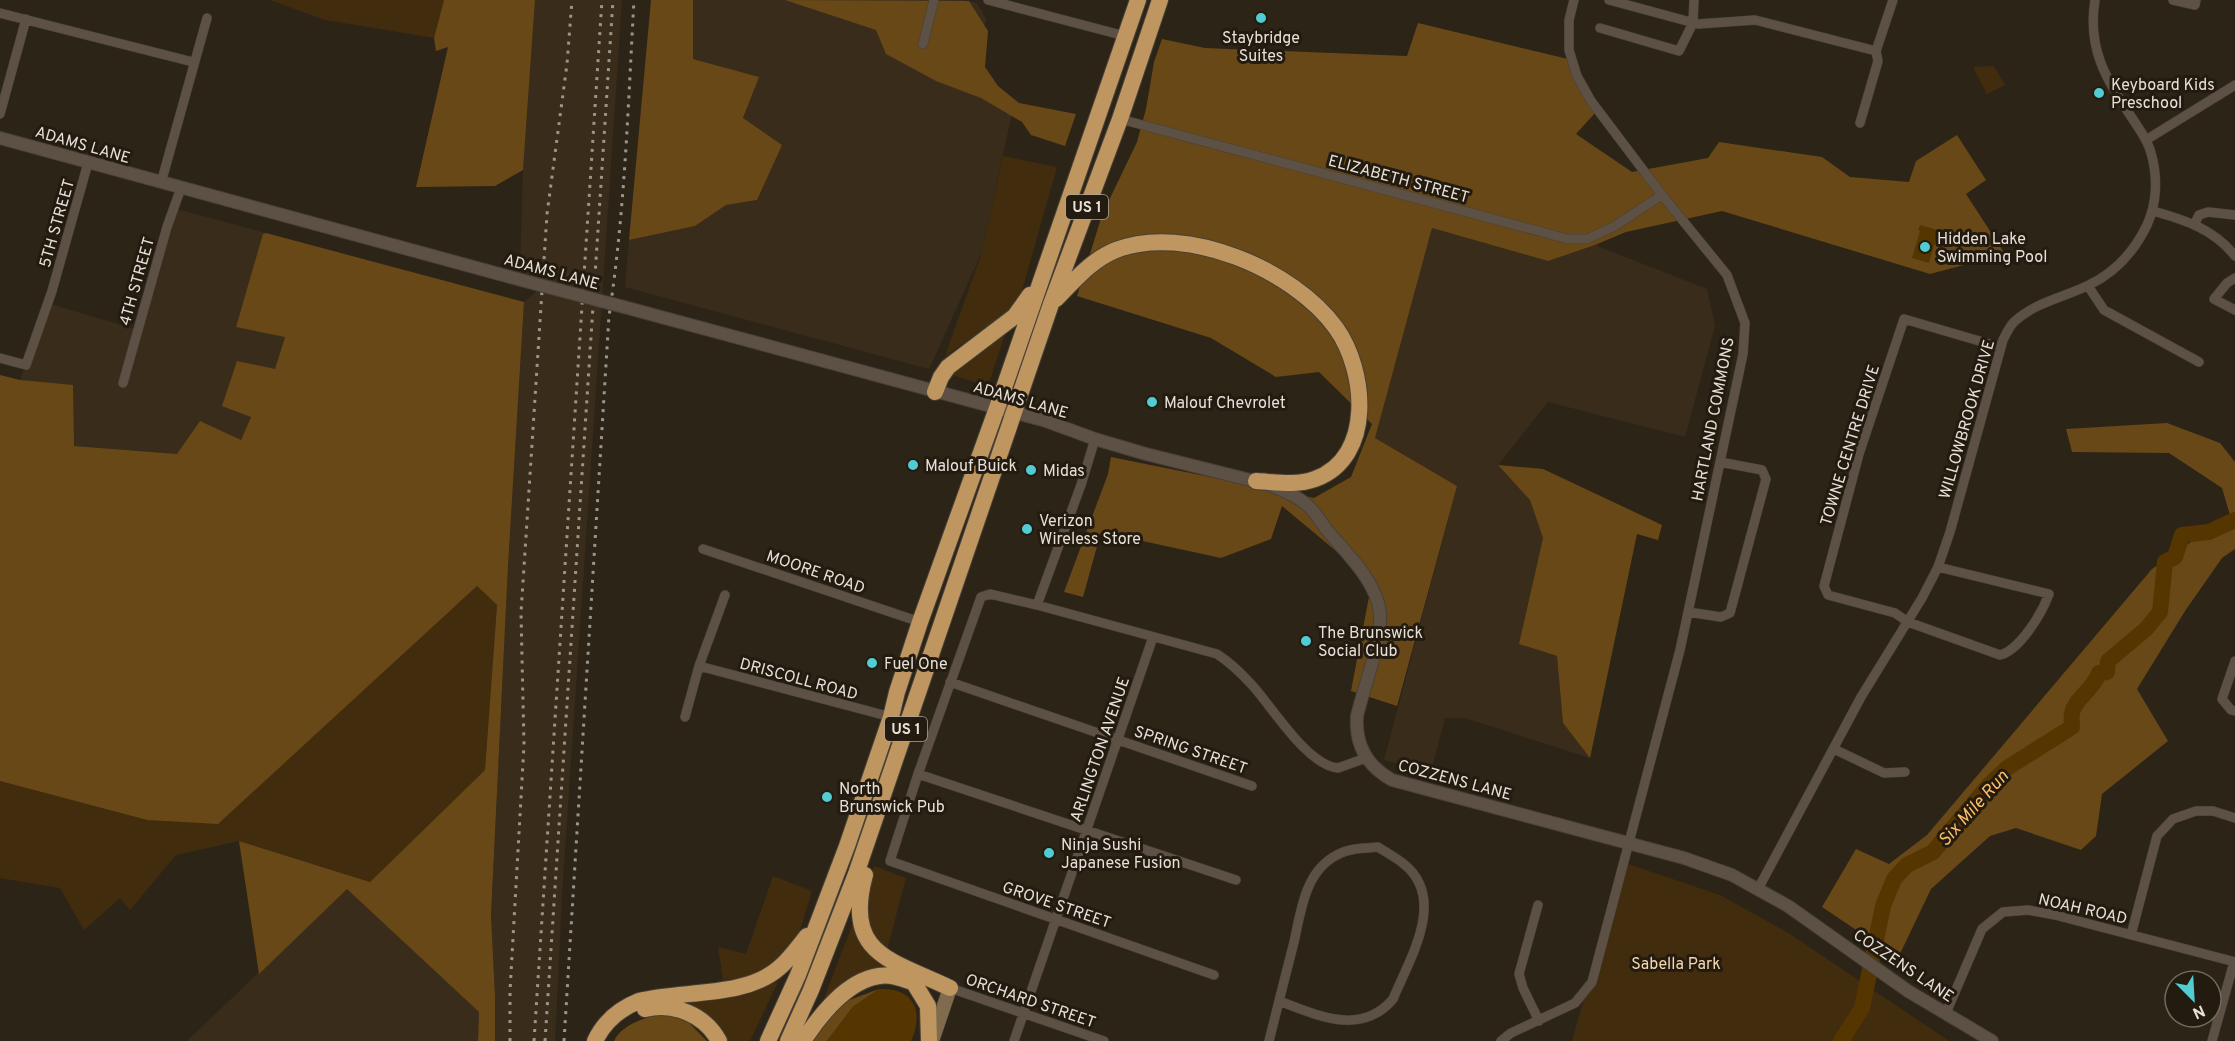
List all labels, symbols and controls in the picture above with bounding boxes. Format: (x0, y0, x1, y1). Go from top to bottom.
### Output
marker: Staybridge Suites (1254, 11, 1268, 25)
place label: Staybridge Suites (1222, 29, 1300, 67)
place label: Keyboard Kids Preschool (2111, 76, 2215, 114)
marker: Keyboard Kids Preschool (2092, 86, 2106, 100)
street label: ADAMS LANE (33, 123, 132, 169)
street label: ELIZABETH STREET (1326, 151, 1471, 208)
street label: 5TH STREET (36, 177, 80, 270)
road number: US 1 (1066, 195, 1108, 219)
place label: Hidden Lake Swimming Pool (1937, 230, 2047, 268)
street label: 4TH STREET (116, 235, 160, 328)
marker: Hidden Lake Swimming Pool (1918, 240, 1932, 254)
street label: ADAMS LANE (502, 251, 601, 295)
street label: HARTLAND COMMONS (1688, 336, 1740, 503)
street label: WILLOWBROOK DRIVE (1936, 338, 2000, 501)
street label: TOWNE CENTRE DRIVE (1817, 363, 1885, 529)
street label: ADAMS LANE (971, 378, 1070, 424)
place label: Malouf Chevrolet (1164, 394, 1286, 414)
marker: Malouf Chevrolet (1145, 395, 1159, 409)
place label: Malouf Buick (925, 457, 1017, 477)
marker: Malouf Buick (906, 458, 920, 472)
place label: Midas (1043, 462, 1085, 482)
marker: Midas (1024, 463, 1038, 477)
place label: Verizon Wireless Store (1039, 512, 1141, 550)
marker: Verizon Wireless Store (1020, 522, 1034, 536)
street label: MOORE ROAD (763, 547, 867, 599)
place label: The Brunswick Social Club (1318, 624, 1423, 662)
marker: The Brunswick Social Club (1299, 634, 1313, 648)
street label: DRISCOLL ROAD (737, 655, 860, 705)
place label: Fuel One (884, 655, 948, 675)
marker: Fuel One (865, 656, 879, 670)
street label: ARLINGTON AVENUE (1067, 674, 1135, 825)
road number: US 1 (885, 717, 927, 741)
street label: SPRING STREET (1131, 722, 1250, 780)
street label: COZZENS LANE (1395, 756, 1514, 806)
water label: Six Mile Run (1934, 766, 2015, 852)
place label: North Brunswick Pub (839, 780, 945, 818)
marker: North Brunswick Pub (820, 790, 834, 804)
place label: Ninja Sushi Japanese Fusion (1061, 836, 1181, 874)
marker: Ninja Sushi Japanese Fusion (1042, 846, 1056, 860)
street label: GROVE STREET (999, 878, 1113, 934)
street label: NOAH ROAD (2036, 890, 2129, 930)
street label: COZZENS LANE (1849, 926, 1957, 1008)
park label: Sabella Park (1631, 955, 1721, 975)
north arrow (2163, 969, 2223, 1029)
street label: ORCHARD STREET (963, 970, 1098, 1034)
text: N (2189, 999, 2208, 1022)

